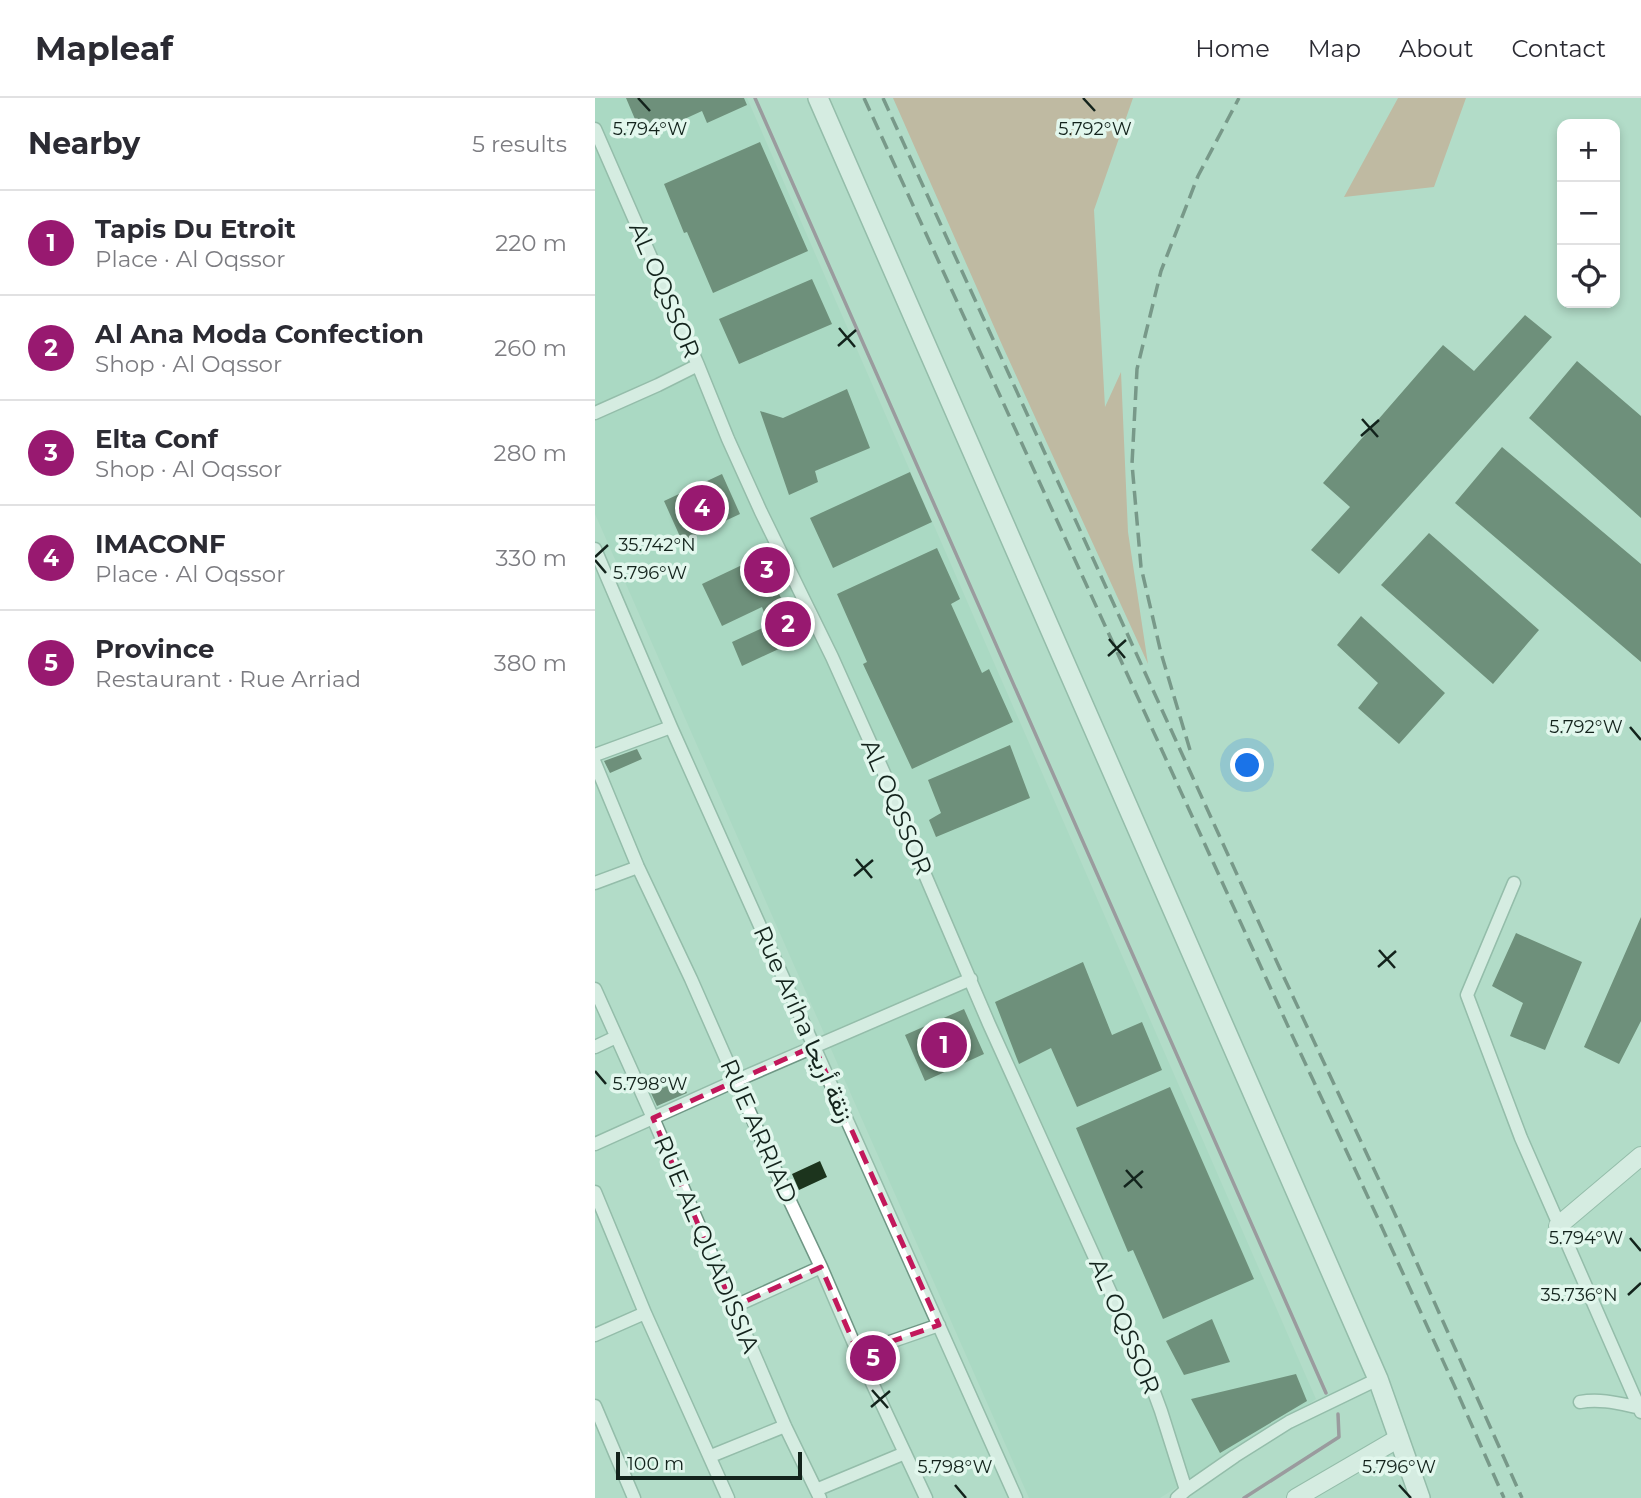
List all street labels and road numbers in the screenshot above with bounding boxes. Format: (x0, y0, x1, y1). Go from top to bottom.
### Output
street label: AL OQSSOR (623, 218, 707, 362)
street label: AL OQSSOR (855, 735, 939, 879)
street label: Rue Ariha زنقة أريحا (747, 921, 860, 1127)
street label: RUE ARRIAD (714, 1054, 804, 1208)
street label: RUE AL QUADISSIA (648, 1131, 766, 1358)
street label: AL OQSSOR (1083, 1254, 1167, 1398)

